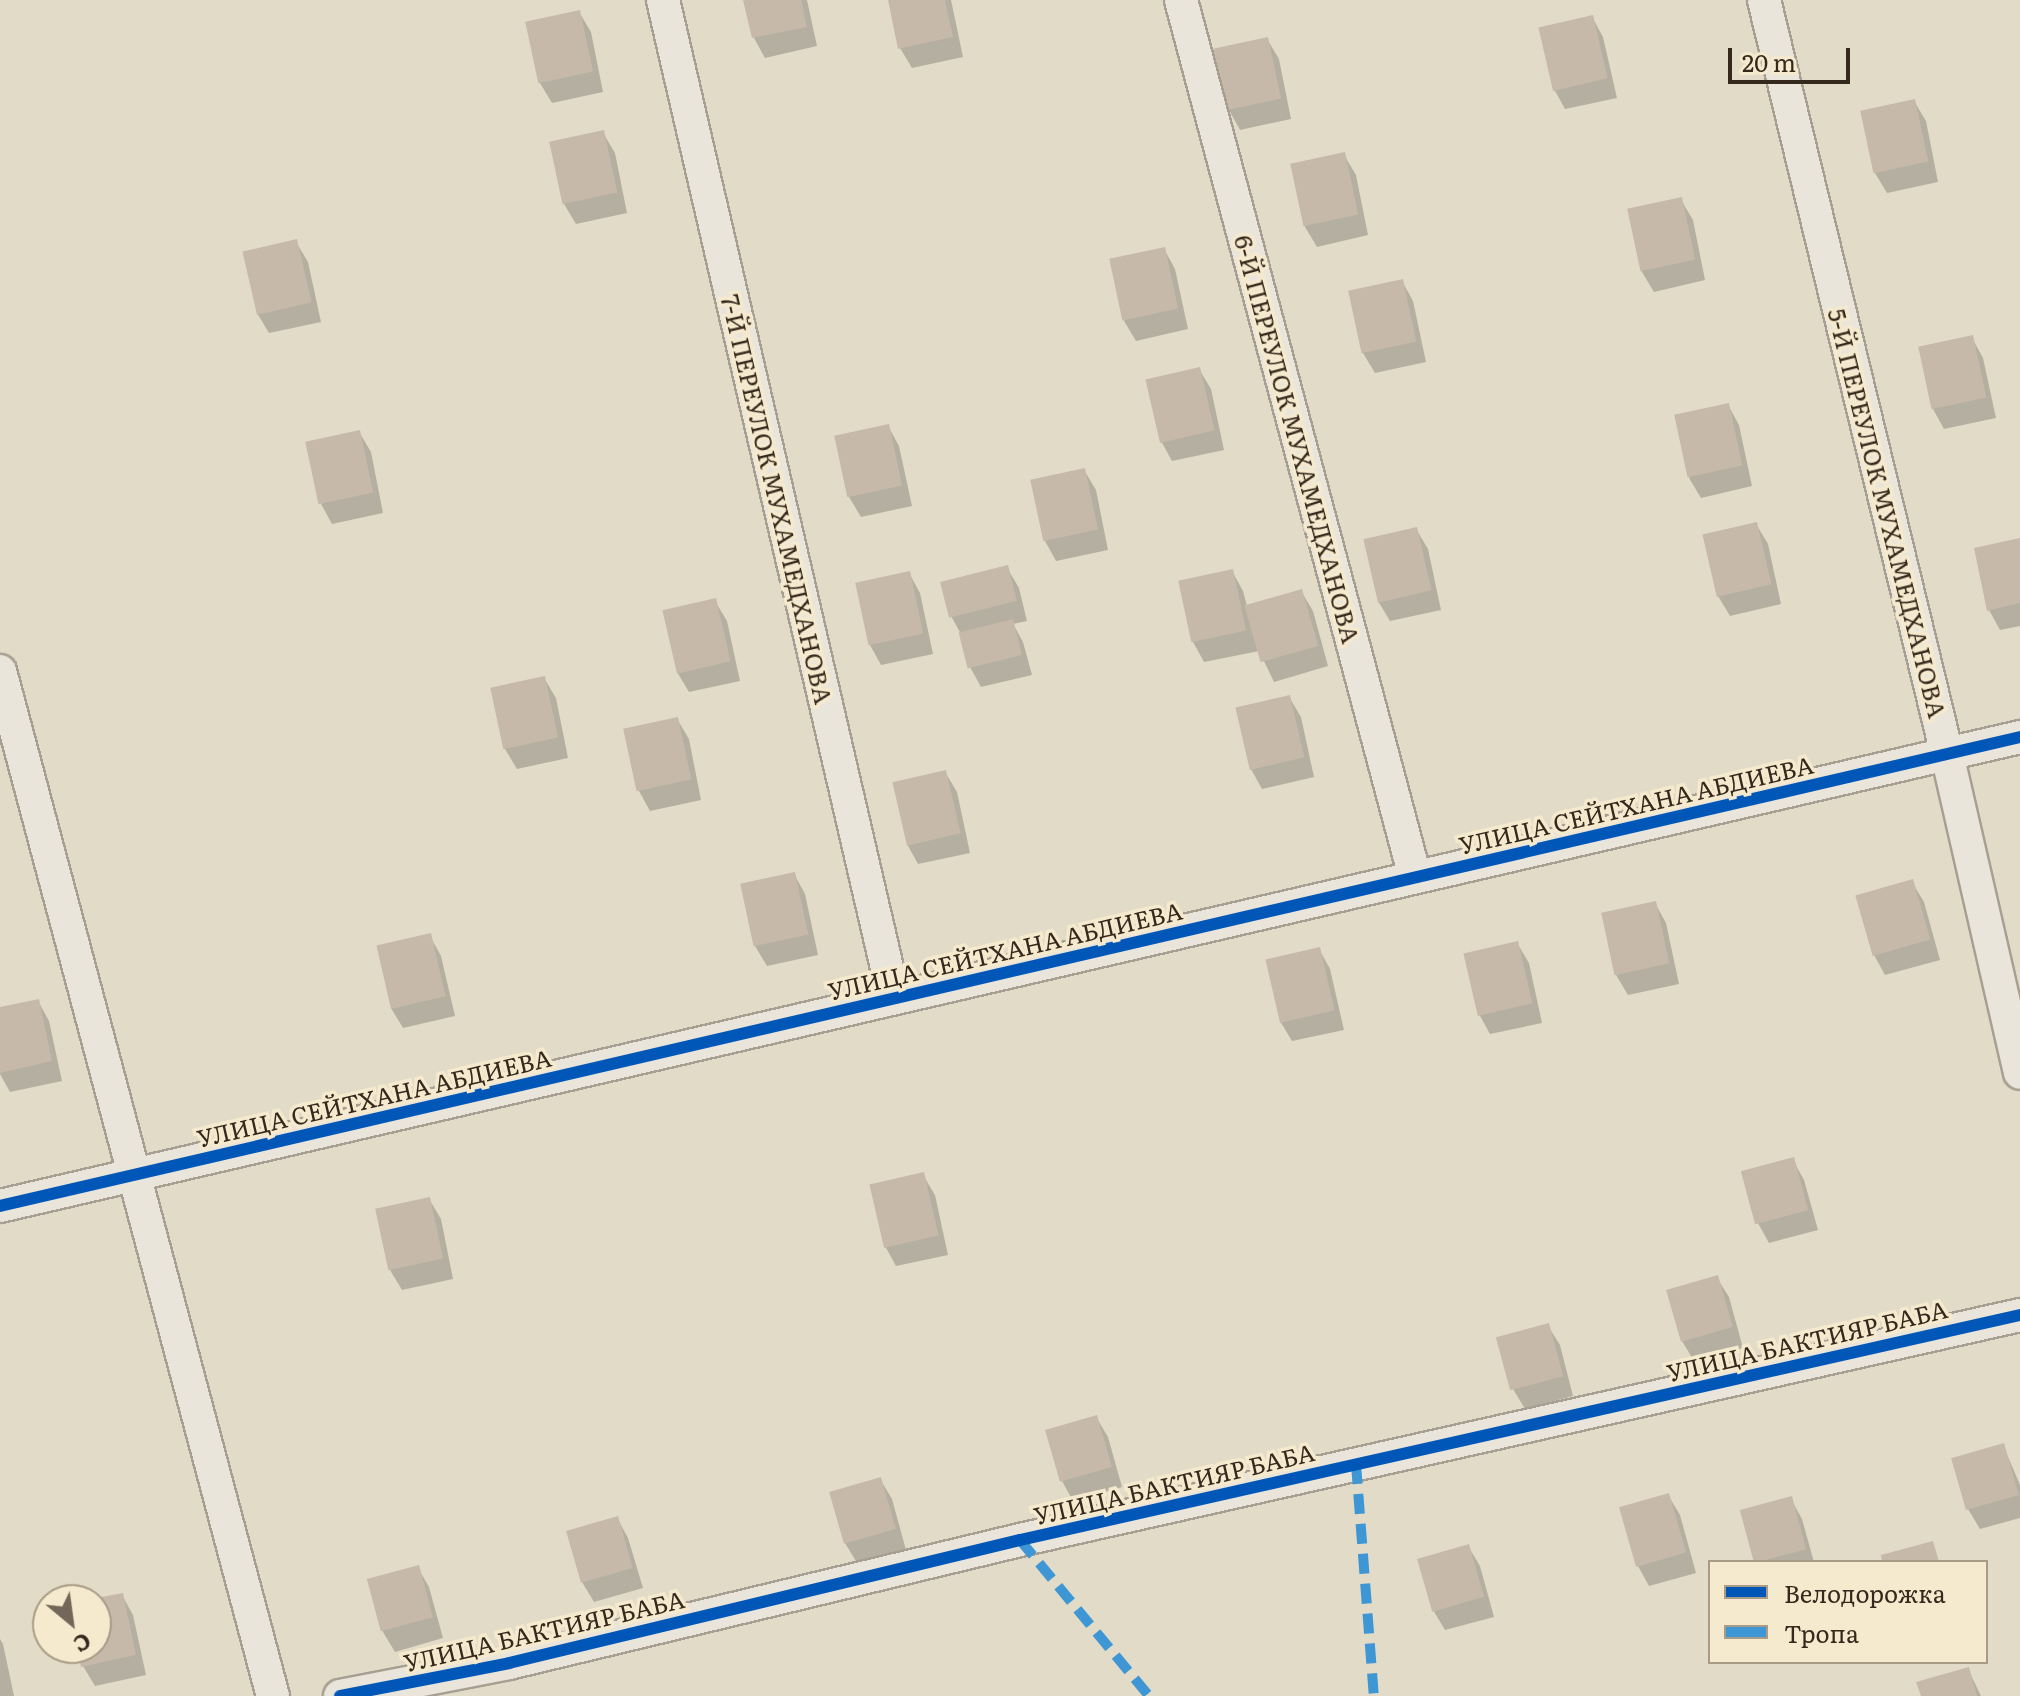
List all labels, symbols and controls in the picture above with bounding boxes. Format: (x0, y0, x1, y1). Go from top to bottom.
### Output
scale bar (1732, 32, 1854, 82)
text: 20 m (1742, 44, 1796, 79)
street label: 6-Й ПЕРЕУЛОК МУХАМЕДХАНОВА (1230, 232, 1366, 646)
street label: 7-Й ПЕРЕУЛОК МУХАМЕДХАНОВА (717, 291, 839, 707)
street label: 5-Й ПЕРЕУЛОК МУХАМЕДХАНОВА (1823, 305, 1953, 721)
street label: УЛИЦА СЕЙТХАНА АБДИЕВА (1456, 749, 1816, 859)
street label: УЛИЦА СЕЙТХАНА АБДИЕВА (825, 895, 1185, 1005)
street label: УЛИЦА СЕЙТХАНА АБДИЕВА (194, 1042, 554, 1152)
street label: УЛИЦА БАКТИЯР БАБА (1664, 1294, 1950, 1386)
street label: УЛИЦА БАКТИЯР БАБА (1031, 1437, 1317, 1529)
legend (1708, 1560, 1988, 1664)
text: Велодорожка (1784, 1575, 1946, 1610)
north arrow (32, 1584, 112, 1664)
street label: УЛИЦА БАКТИЯР БАБА (401, 1584, 687, 1676)
text: Тропа (1784, 1615, 1859, 1650)
text: С (68, 1625, 98, 1662)

